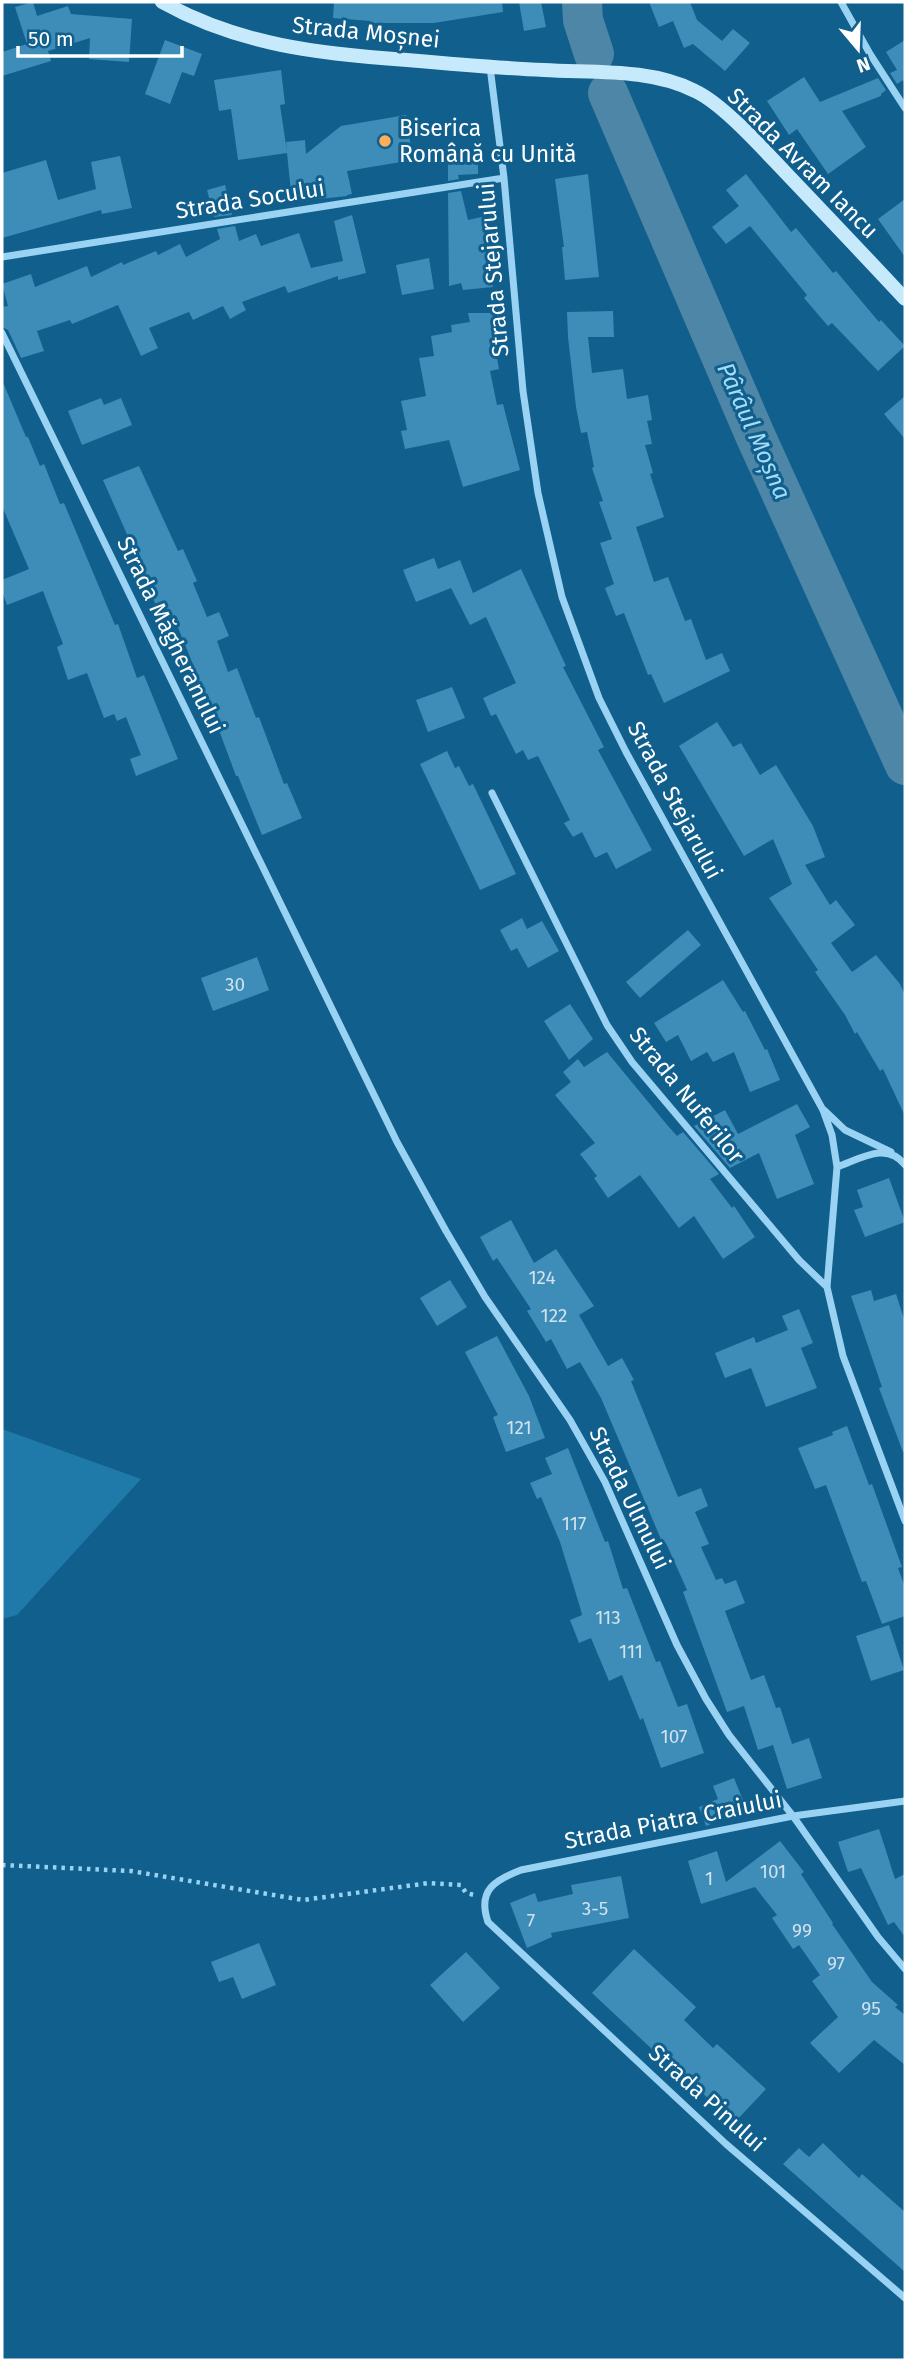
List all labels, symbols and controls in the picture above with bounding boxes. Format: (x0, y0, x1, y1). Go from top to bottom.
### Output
street label: Strada Moșnei (291, 10, 441, 55)
scale bar (18, 14, 182, 58)
north arrow (823, 14, 893, 84)
text: 50 m (28, 26, 74, 52)
text: N (854, 52, 873, 78)
street label: Strada Avram Iancu (722, 82, 884, 244)
place label: Biserica Română cu Unită (399, 114, 576, 168)
marker: Biserica Română cu Unită (377, 133, 393, 149)
street label: Strada Socului (173, 173, 327, 225)
street label: Strada Stejarului (471, 182, 515, 358)
water label: Pârâul Moșna (710, 358, 797, 504)
street label: Strada Măgheranului (111, 532, 231, 738)
street label: Strada Stejarului (622, 716, 728, 884)
house number: 30 (225, 973, 245, 996)
street label: Strada Nuferilor (624, 1021, 751, 1169)
house number: 124 (528, 1266, 556, 1289)
house number: 122 (540, 1304, 568, 1327)
house number: 121 (506, 1416, 532, 1439)
street label: Strada Ulmului (583, 1422, 677, 1574)
house number: 117 (562, 1512, 586, 1535)
house number: 113 (595, 1606, 621, 1629)
house number: 111 (619, 1640, 643, 1663)
house number: 107 (661, 1725, 687, 1748)
street label: Strada Piatra Craiului (562, 1785, 784, 1855)
house number: 101 (760, 1860, 786, 1883)
house number: 1 (705, 1867, 713, 1890)
house number: 3-5 (582, 1897, 608, 1920)
house number: 7 (527, 1909, 535, 1932)
house number: 99 (792, 1919, 812, 1942)
house number: 97 (827, 1952, 845, 1975)
house number: 95 (861, 1997, 881, 2020)
street label: Strada Pinului (643, 2038, 771, 2158)

